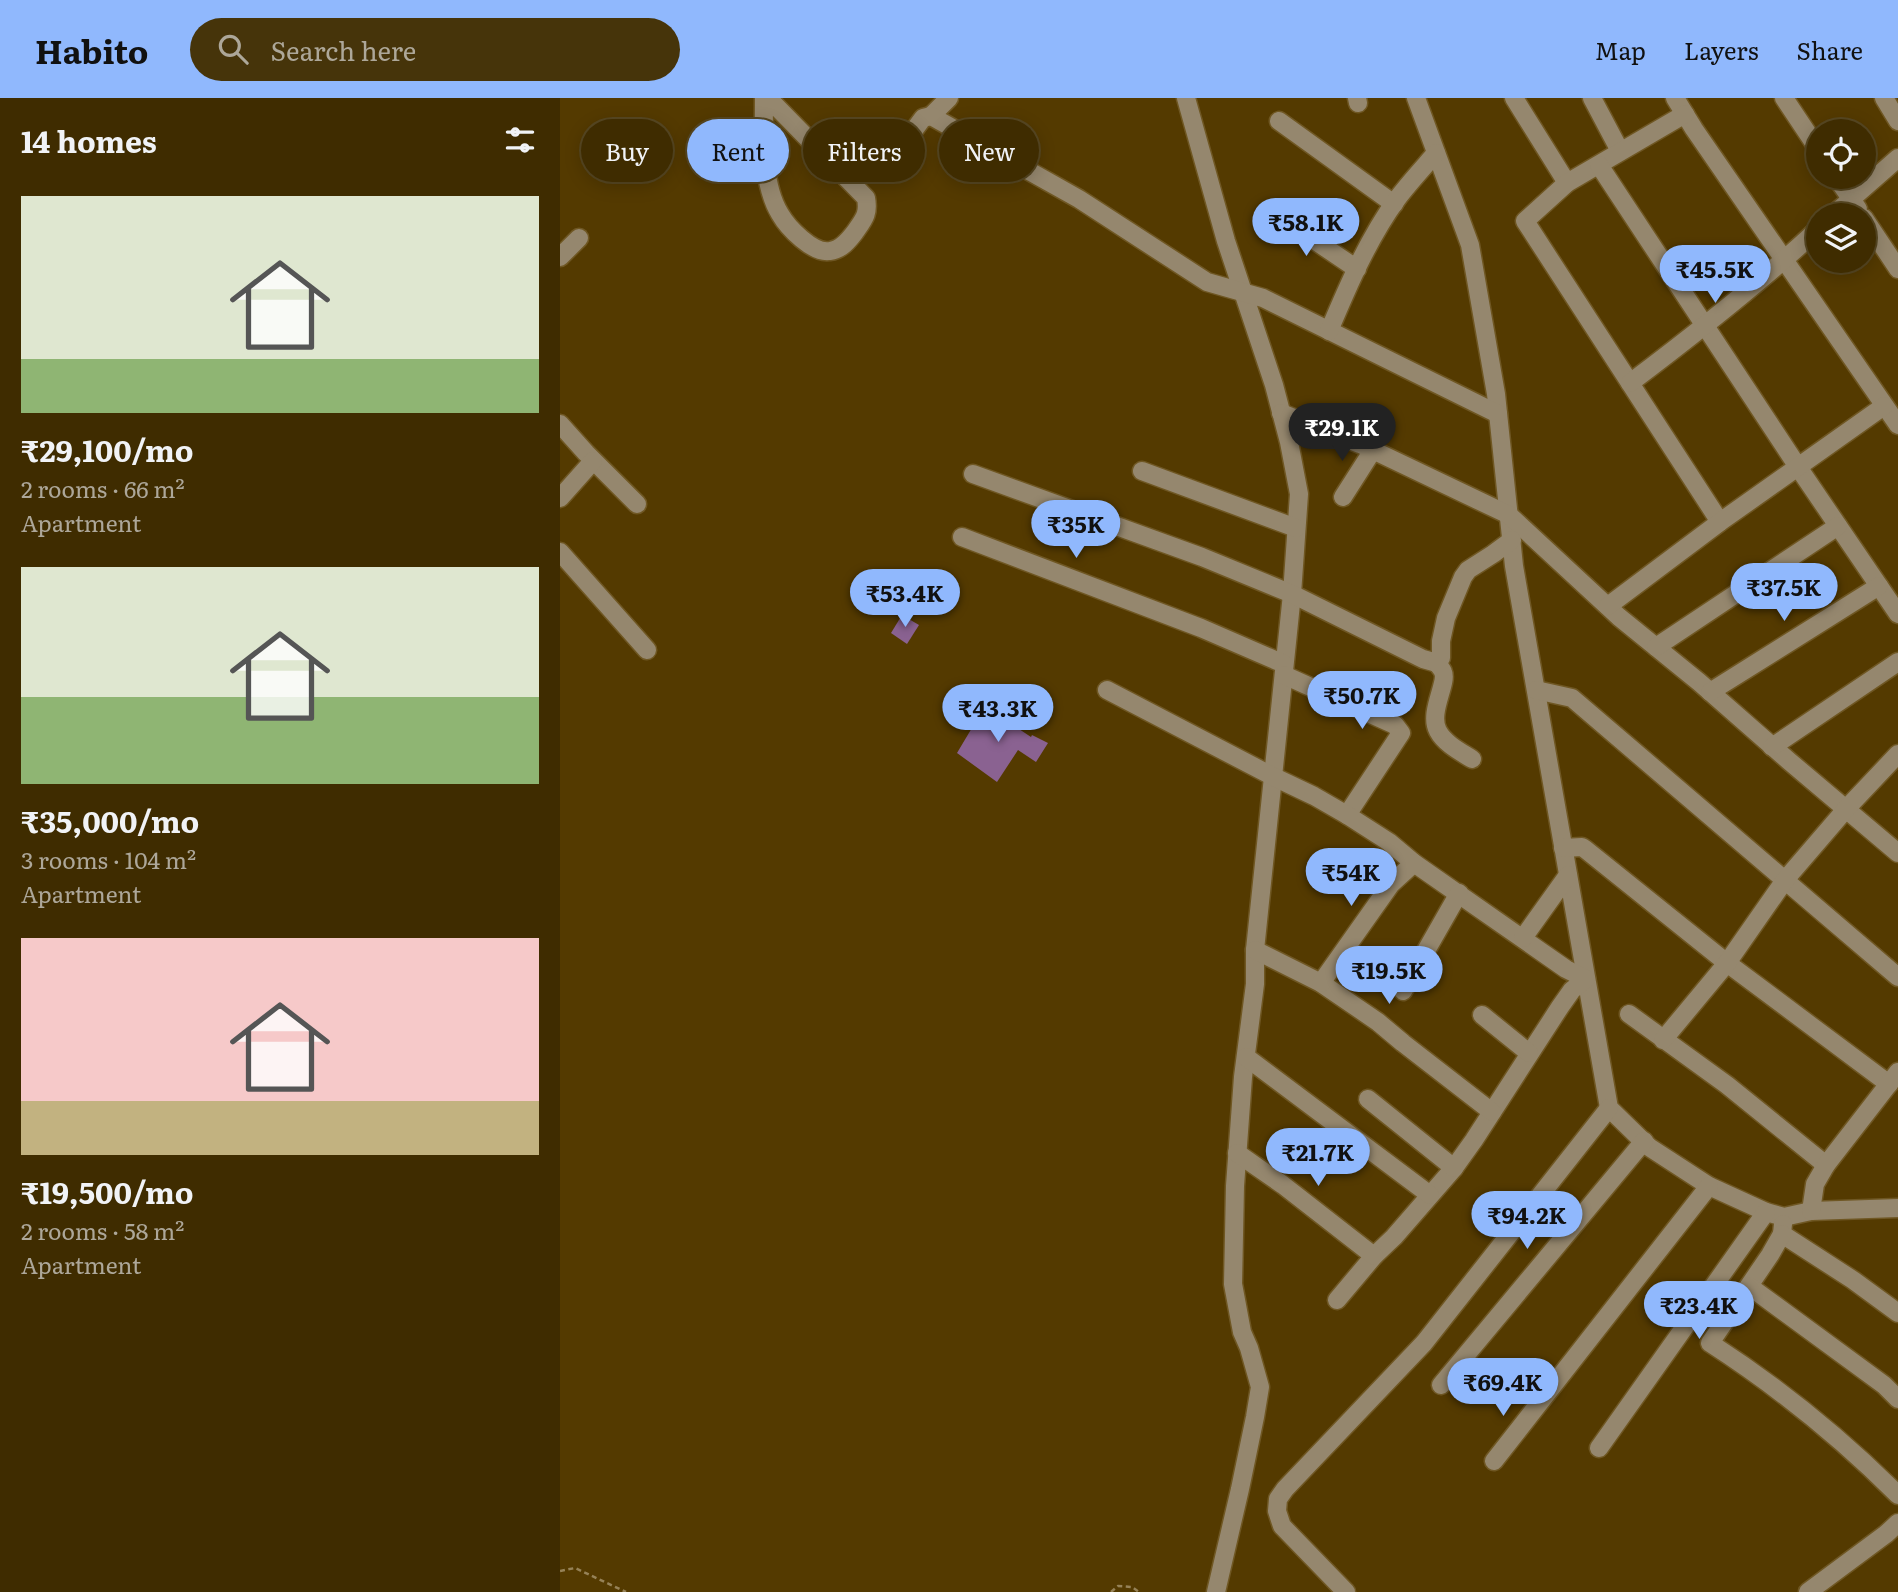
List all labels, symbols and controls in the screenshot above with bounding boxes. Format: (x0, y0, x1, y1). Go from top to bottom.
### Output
search box (190, 18, 680, 81)
text: Habito (35, 25, 148, 74)
icon: search (214, 30, 252, 68)
text: Search here (270, 30, 416, 69)
text: Map (1595, 32, 1646, 67)
text: Layers (1684, 32, 1758, 67)
text: Share (1796, 32, 1863, 67)
text: 14 homes (21, 118, 157, 162)
chip: Buy (581, 119, 673, 182)
chip: Rent (687, 119, 789, 182)
chip: Filters (803, 119, 925, 182)
chip: New (939, 119, 1039, 182)
map controls (1806, 119, 1876, 273)
button: locate (1806, 119, 1876, 189)
icon: filters (501, 121, 539, 159)
pin: ₹58.1K (1249, 198, 1363, 258)
button: layers (1806, 203, 1876, 273)
text: ₹58.1K (1268, 204, 1344, 238)
icon: home (217, 242, 343, 368)
pin: ₹45.5K (1658, 246, 1772, 305)
text: ₹45.5K (1676, 251, 1754, 285)
pin: ₹29.1K (1285, 404, 1399, 463)
text: ₹29.1K (1305, 409, 1379, 443)
text: ₹29,100/mo (21, 427, 193, 471)
text: 2 rooms · 66 m² (21, 471, 185, 505)
pin: ₹35K (1035, 500, 1117, 560)
text: Apartment (21, 505, 141, 539)
text: ₹35K (1047, 506, 1105, 540)
pin: ₹37.5K (1727, 564, 1841, 623)
text: ₹37.5K (1747, 569, 1821, 603)
pin: ₹53.4K (848, 570, 962, 629)
text: ₹53.4K (866, 575, 944, 609)
icon: home (217, 613, 343, 739)
pin: ₹50.7K (1305, 672, 1419, 731)
text: ₹50.7K (1323, 677, 1401, 711)
pin: ₹43.3K (941, 684, 1055, 744)
text: ₹43.3K (958, 690, 1038, 724)
text: ₹35,000/mo (21, 798, 199, 842)
text: 3 rooms · 104 m² (21, 842, 196, 876)
pin: ₹54K (1310, 848, 1392, 908)
text: ₹54K (1322, 854, 1380, 888)
text: Apartment (21, 876, 141, 910)
pin: ₹19.5K (1332, 946, 1446, 1006)
text: ₹19.5K (1352, 952, 1426, 986)
icon: home (217, 984, 343, 1110)
pin: ₹21.7K (1261, 1128, 1375, 1188)
text: ₹21.7K (1282, 1134, 1354, 1168)
text: ₹19,500/mo (21, 1169, 194, 1213)
pin: ₹94.2K (1470, 1192, 1584, 1251)
text: ₹94.2K (1487, 1197, 1567, 1231)
text: 2 rooms · 58 m² (21, 1213, 184, 1247)
text: Apartment (21, 1247, 141, 1281)
pin: ₹23.4K (1642, 1282, 1756, 1341)
text: ₹23.4K (1660, 1287, 1738, 1321)
pin: ₹69.4K (1446, 1358, 1560, 1418)
text: ₹69.4K (1463, 1364, 1543, 1398)

